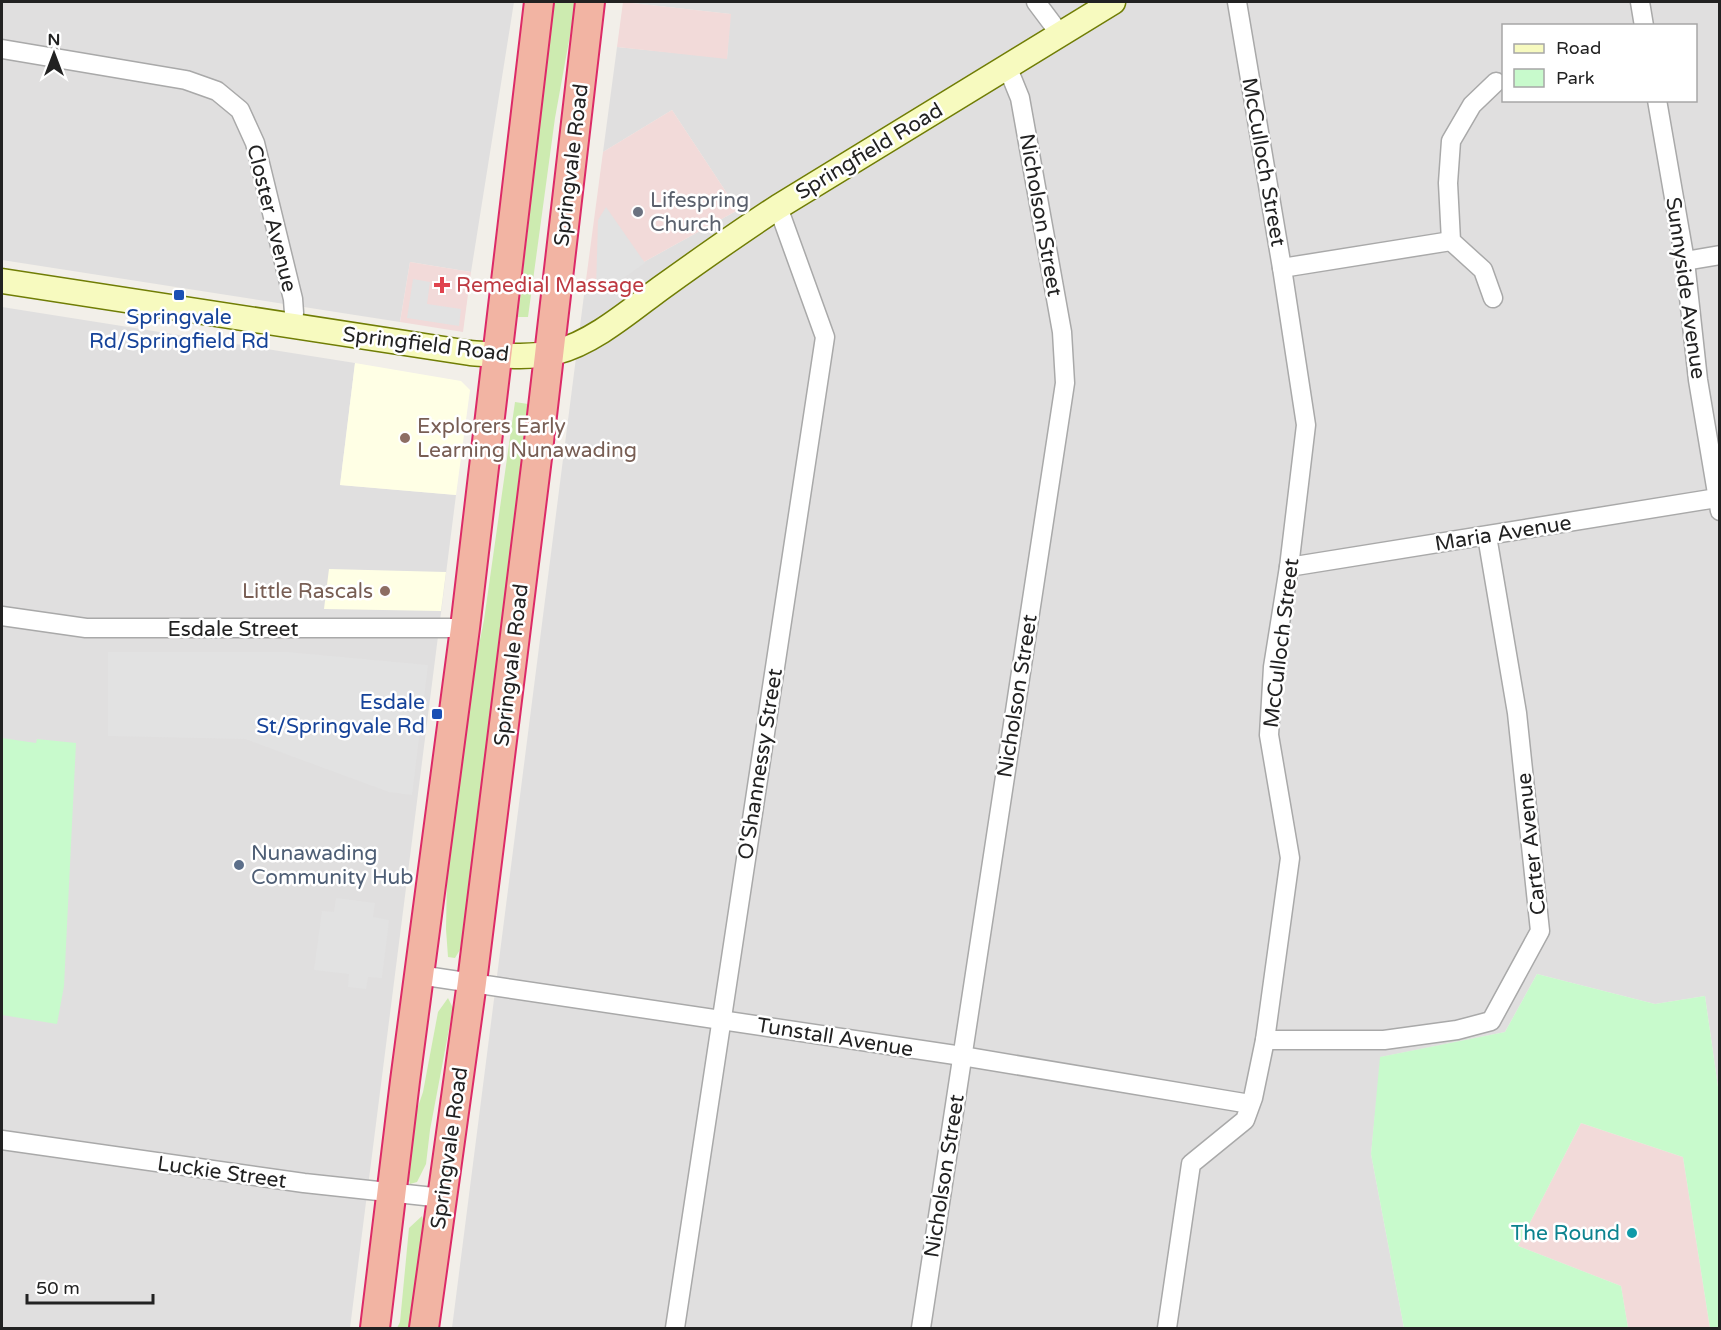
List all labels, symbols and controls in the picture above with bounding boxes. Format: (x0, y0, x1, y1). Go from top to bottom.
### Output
north arrow (24, 24, 84, 84)
legend (1502, 24, 1697, 102)
text: N (48, 30, 60, 50)
text: Road (1556, 37, 1601, 59)
text: Park (1556, 67, 1595, 89)
street label: McCulloch Street (1236, 76, 1291, 248)
street label: Springvale Road (549, 82, 594, 248)
street label: Springfield Road (791, 98, 947, 205)
street label: Nicholson Street (1014, 132, 1067, 298)
street label: Closter Avenue (241, 142, 302, 295)
place label: Lifespring Church (650, 188, 749, 237)
street label: Sunnyside Avenue (1660, 196, 1711, 381)
marker: Lifespring Church (631, 205, 645, 219)
place label: Remedial Massage (456, 273, 644, 298)
marker: Remedial Massage (433, 276, 451, 294)
marker: Springvale Rd/Springfield Rd (172, 288, 186, 302)
place label: Springvale Rd/Springfield Rd (89, 305, 269, 354)
street label: Springfield Road (341, 322, 510, 367)
place label: Explorers Early Learning Nunawading (417, 414, 637, 463)
marker: Explorers Early Learning Nunawading (398, 431, 412, 445)
street label: Maria Avenue (1433, 510, 1573, 557)
street label: McCulloch Street (1259, 557, 1304, 729)
place label: Little Rascals (242, 579, 373, 604)
street label: Springvale Road (489, 582, 534, 748)
marker: Little Rascals (378, 584, 392, 598)
street label: Nicholson Street (992, 613, 1043, 780)
street label: Esdale Street (168, 617, 299, 642)
street label: O'Shannessy Street (733, 667, 788, 862)
place label: Esdale St/Springvale Rd (256, 690, 425, 739)
marker: Esdale St/Springvale Rd (430, 707, 444, 721)
street label: Carter Avenue (1512, 771, 1551, 916)
place label: Nunawading Community Hub (251, 841, 414, 890)
marker: Nunawading Community Hub (232, 858, 246, 872)
street label: Tunstall Avenue (755, 1013, 915, 1062)
street label: Springvale Road (426, 1065, 473, 1231)
street label: Nicholson Street (919, 1093, 970, 1260)
street label: Luckie Street (156, 1151, 288, 1194)
place label: The Round (1511, 1221, 1620, 1246)
marker: The Round (1625, 1226, 1639, 1240)
scale bar (27, 1267, 153, 1305)
text: 50 m (36, 1277, 80, 1299)

